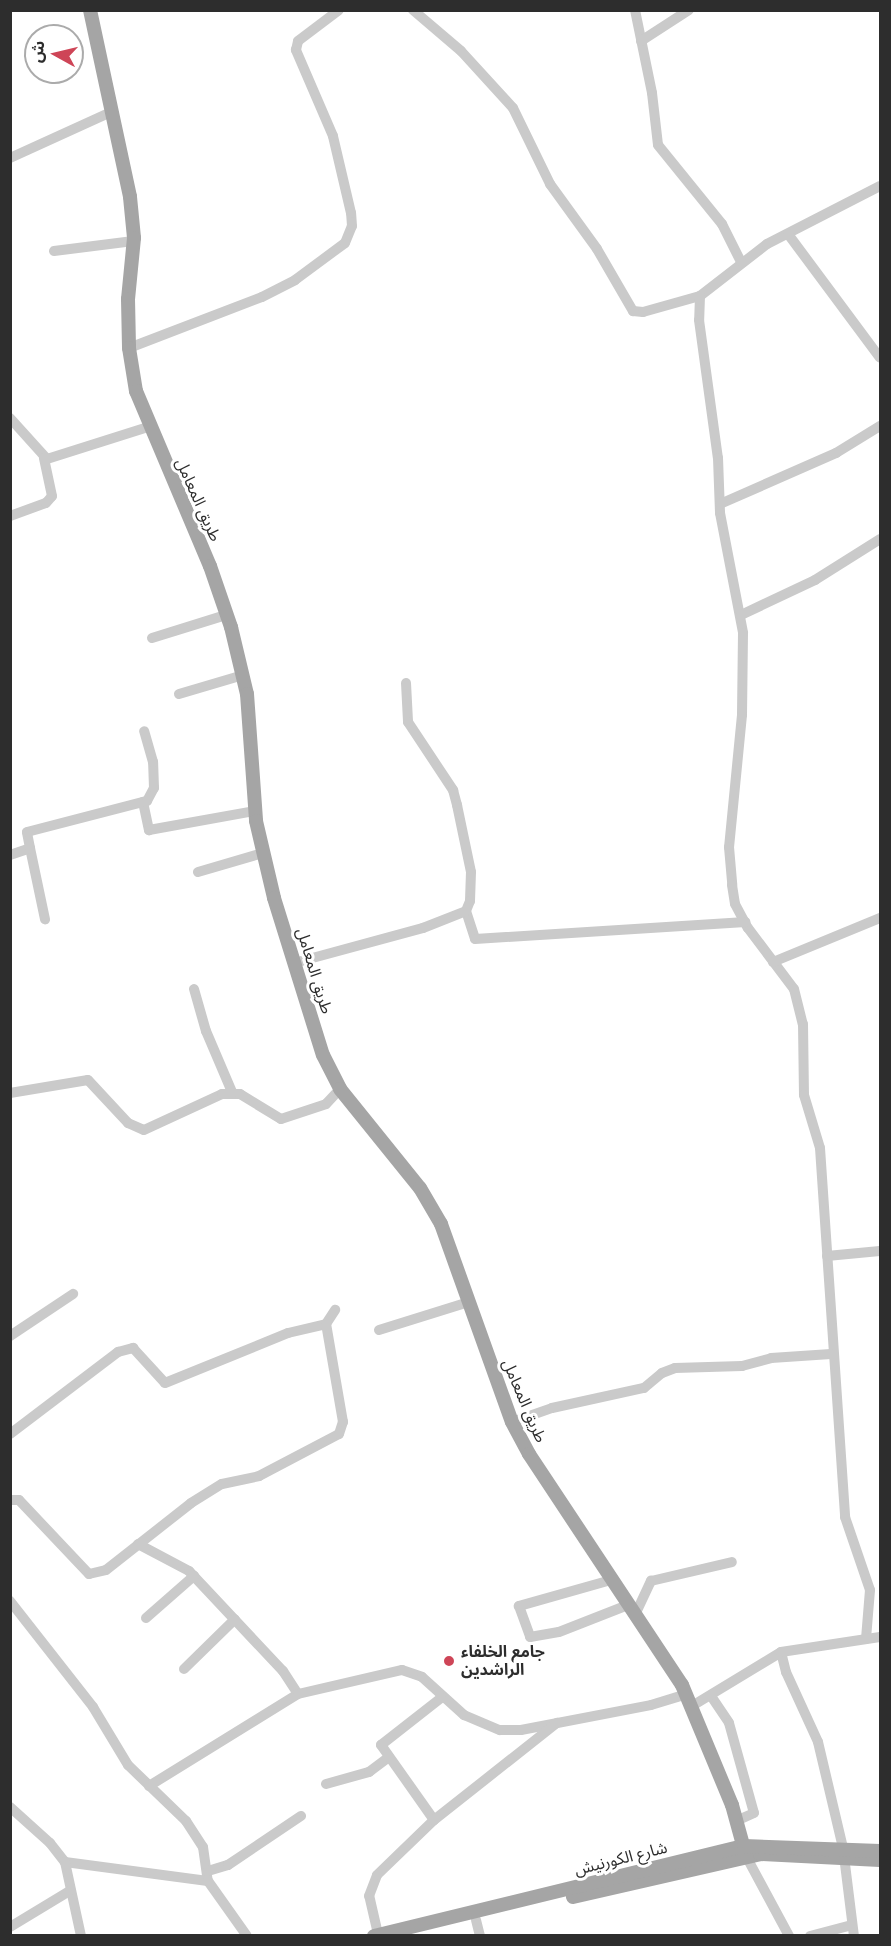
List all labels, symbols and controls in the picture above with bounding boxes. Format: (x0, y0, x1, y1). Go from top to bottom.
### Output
north arrow (24, 24, 84, 84)
text: ش (27, 40, 50, 64)
street label: طريق المعامل (171, 456, 225, 544)
street label: طريق المعامل (292, 926, 336, 1016)
street label: طريق المعامل (498, 1356, 550, 1446)
place label: جامع الخلفاء الراشدين (461, 1642, 545, 1680)
marker: جامع الخلفاء الراشدين (442, 1654, 456, 1668)
street label: شارع الكورنيش (573, 1838, 669, 1880)

